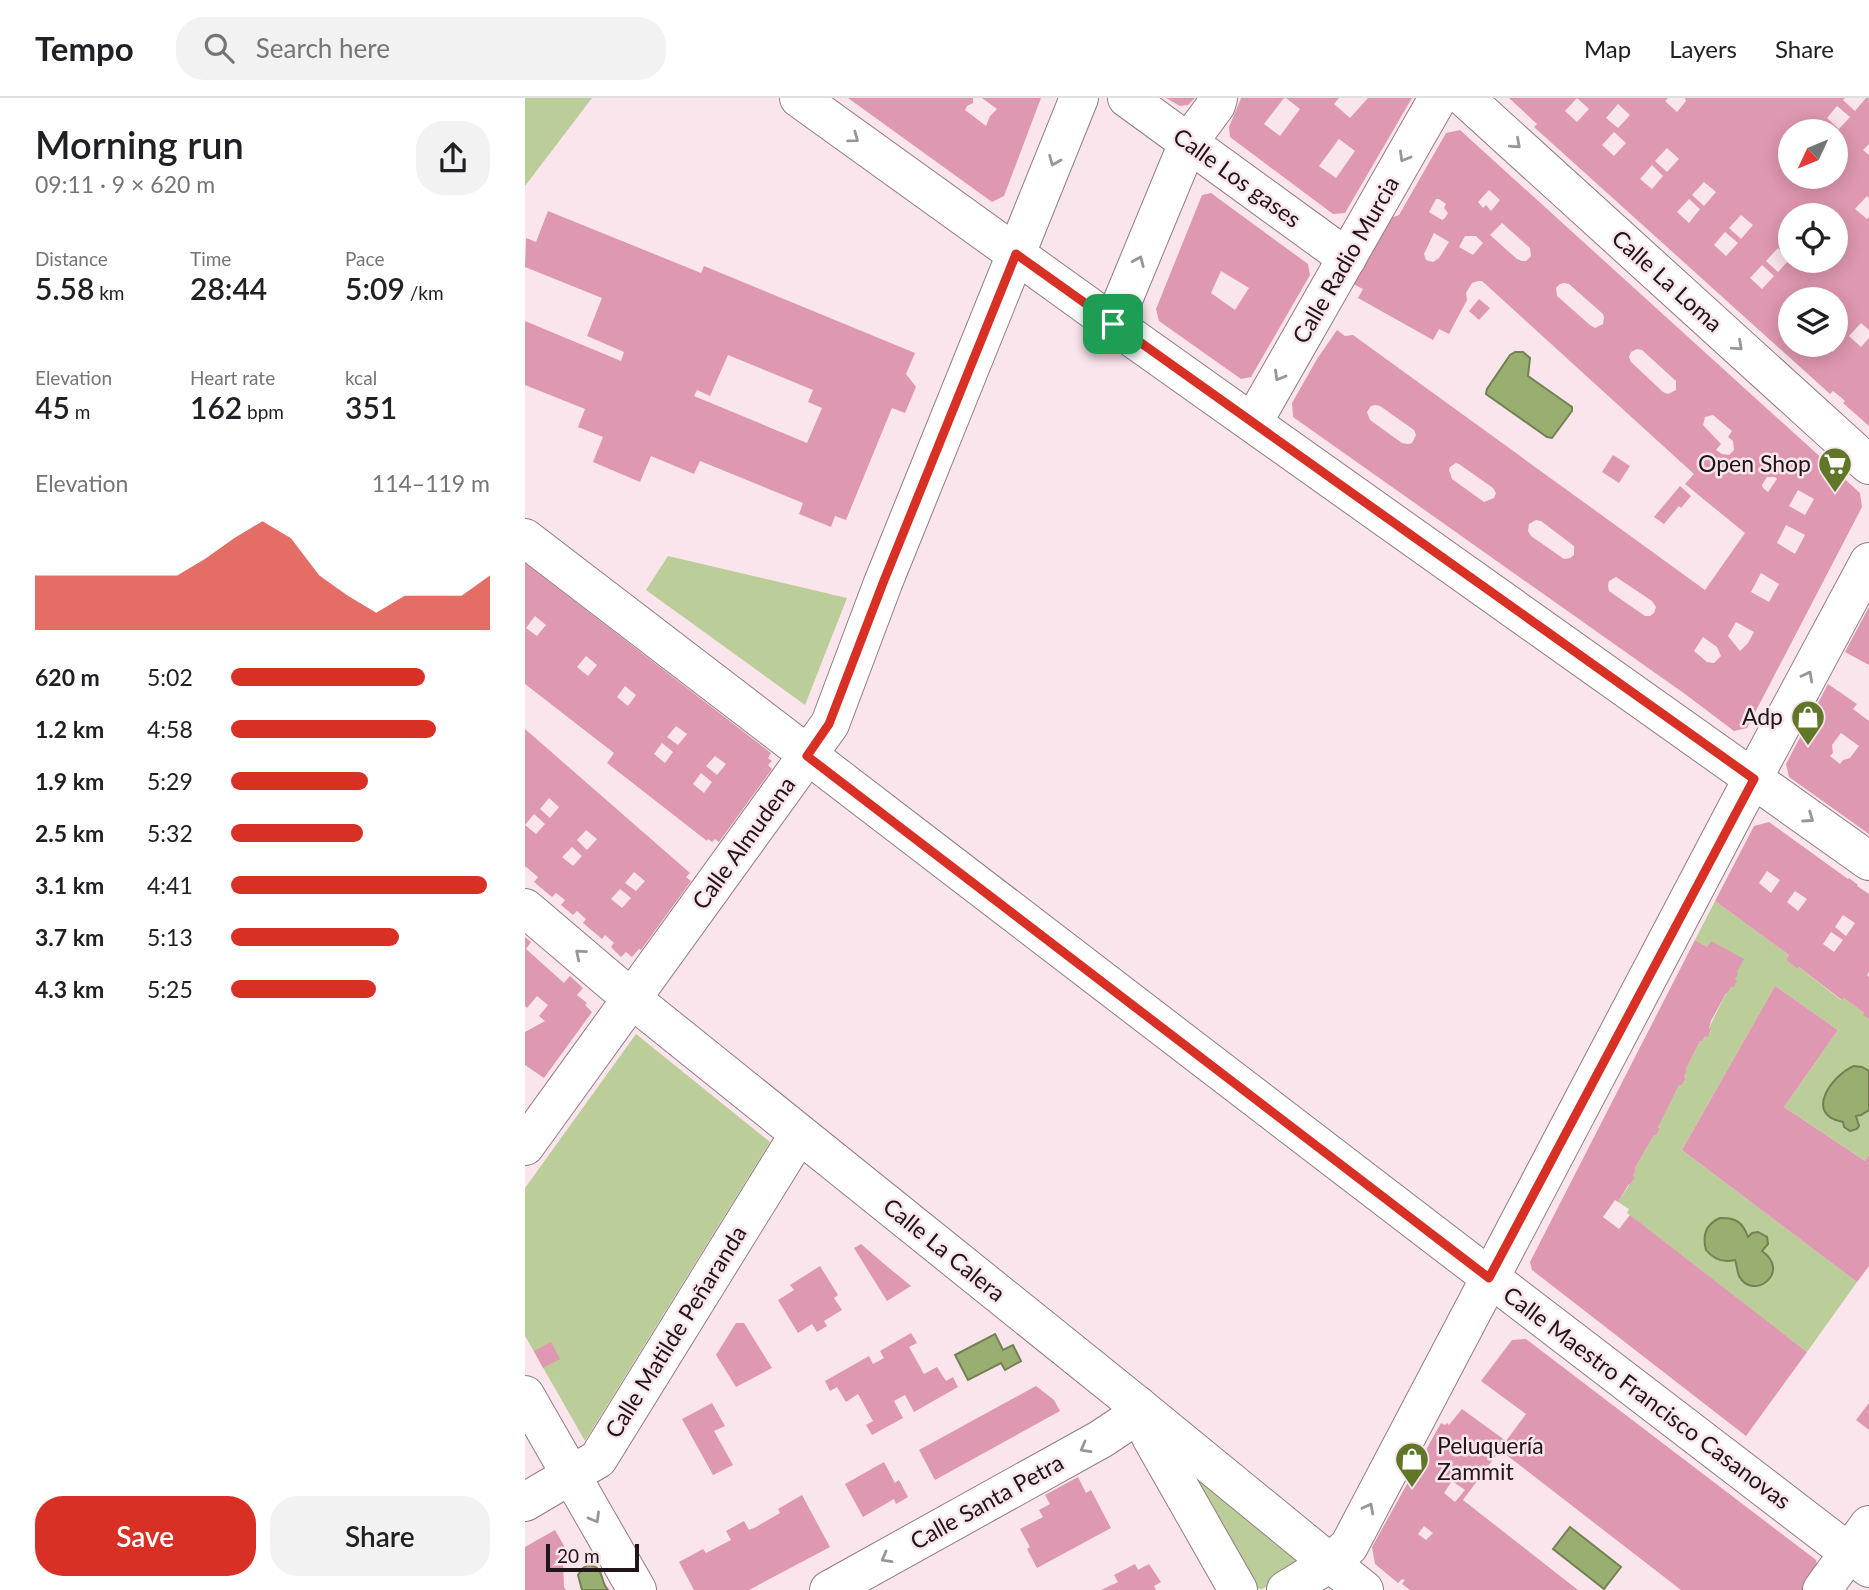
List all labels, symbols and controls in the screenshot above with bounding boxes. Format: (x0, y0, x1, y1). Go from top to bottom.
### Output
search box (176, 17, 666, 80)
text: Tempo (35, 28, 134, 68)
icon: search (200, 29, 238, 67)
text: Search here (256, 32, 390, 64)
text: Map (1584, 34, 1631, 63)
text: Layers (1669, 34, 1737, 63)
text: Share (1775, 34, 1834, 63)
north arrow (1778, 119, 1848, 189)
map controls (1778, 119, 1848, 357)
text: Morning run (35, 121, 244, 167)
button: share (416, 121, 490, 195)
street label: Calle Los gases (1168, 121, 1307, 233)
one-way arrow (847, 130, 859, 142)
one-way arrow (1507, 136, 1520, 148)
one-way arrow (1400, 150, 1413, 163)
one-way arrow (1048, 155, 1062, 167)
text: 09:11 · 9 × 620 m (35, 170, 215, 198)
street label: Calle Radio Murcia (1286, 171, 1404, 348)
button: locate (1778, 203, 1848, 273)
street label: Calle La Loma (1607, 223, 1729, 337)
text: Distance (35, 247, 108, 270)
text: Time (190, 247, 231, 270)
text: Pace (345, 247, 384, 270)
one-way arrow (1131, 255, 1145, 267)
text: 5.58 (35, 270, 94, 306)
text: 28:44 (190, 270, 267, 306)
text: 5:09 (345, 270, 405, 306)
text: km (94, 281, 124, 304)
text: /km (405, 281, 444, 304)
button: layers (1778, 287, 1848, 357)
pin (1083, 294, 1143, 354)
icon: arrive (1094, 305, 1132, 343)
one-way arrow (1730, 338, 1743, 350)
text: Elevation (35, 366, 112, 389)
text: Heart rate (190, 366, 275, 389)
text: kcal (345, 366, 377, 389)
one-way arrow (1274, 369, 1287, 381)
text: 45 (35, 389, 70, 425)
text: 162 (190, 389, 242, 425)
text: 351 (345, 389, 397, 425)
text: m (70, 400, 90, 423)
text: bpm (242, 400, 284, 423)
supermarket icon: Open Shop (1816, 445, 1854, 494)
place label: Open Shop (1698, 449, 1811, 477)
text: Elevation (35, 469, 128, 497)
text: 114–119 m (372, 469, 490, 497)
text: 620 m (35, 663, 100, 691)
text: 5:02 (147, 663, 193, 691)
one-way arrow (1800, 671, 1814, 683)
shop icon: Adp (1789, 698, 1827, 747)
place label: Adp (1742, 702, 1783, 730)
text: 1.2 km (35, 715, 104, 743)
text: 4:58 (147, 715, 193, 743)
text: 1.9 km (35, 767, 104, 795)
text: 5:29 (147, 767, 193, 795)
street label: Calle Almudena (686, 771, 801, 914)
one-way arrow (1801, 810, 1814, 823)
text: 2.5 km (35, 819, 104, 847)
text: 5:32 (147, 819, 193, 847)
text: 3.1 km (35, 871, 104, 899)
text: 4:41 (147, 871, 193, 899)
text: 3.7 km (35, 923, 104, 951)
text: 5:13 (147, 923, 193, 951)
one-way arrow (575, 950, 588, 962)
text: 4.3 km (35, 975, 104, 1003)
text: 5:25 (147, 975, 193, 1003)
street label: Calle La Calera (878, 1192, 1011, 1307)
street label: Calle Matilde Peñaranda (598, 1220, 752, 1443)
street label: Calle Maestro Francisco Casanovas (1498, 1280, 1797, 1515)
place label: Peluquería Zammit (1437, 1431, 1544, 1485)
one-way arrow (1080, 1440, 1093, 1453)
shop icon: Peluquería Zammit (1393, 1440, 1431, 1489)
street label: Calle Santa Petra (905, 1447, 1068, 1555)
button: Save (35, 1496, 256, 1576)
button: Share (270, 1496, 490, 1576)
one-way arrow (1360, 1503, 1374, 1515)
one-way arrow (587, 1510, 600, 1523)
scale bar (546, 1541, 639, 1573)
text: 20 m (557, 1544, 600, 1567)
one-way arrow (881, 1550, 894, 1563)

